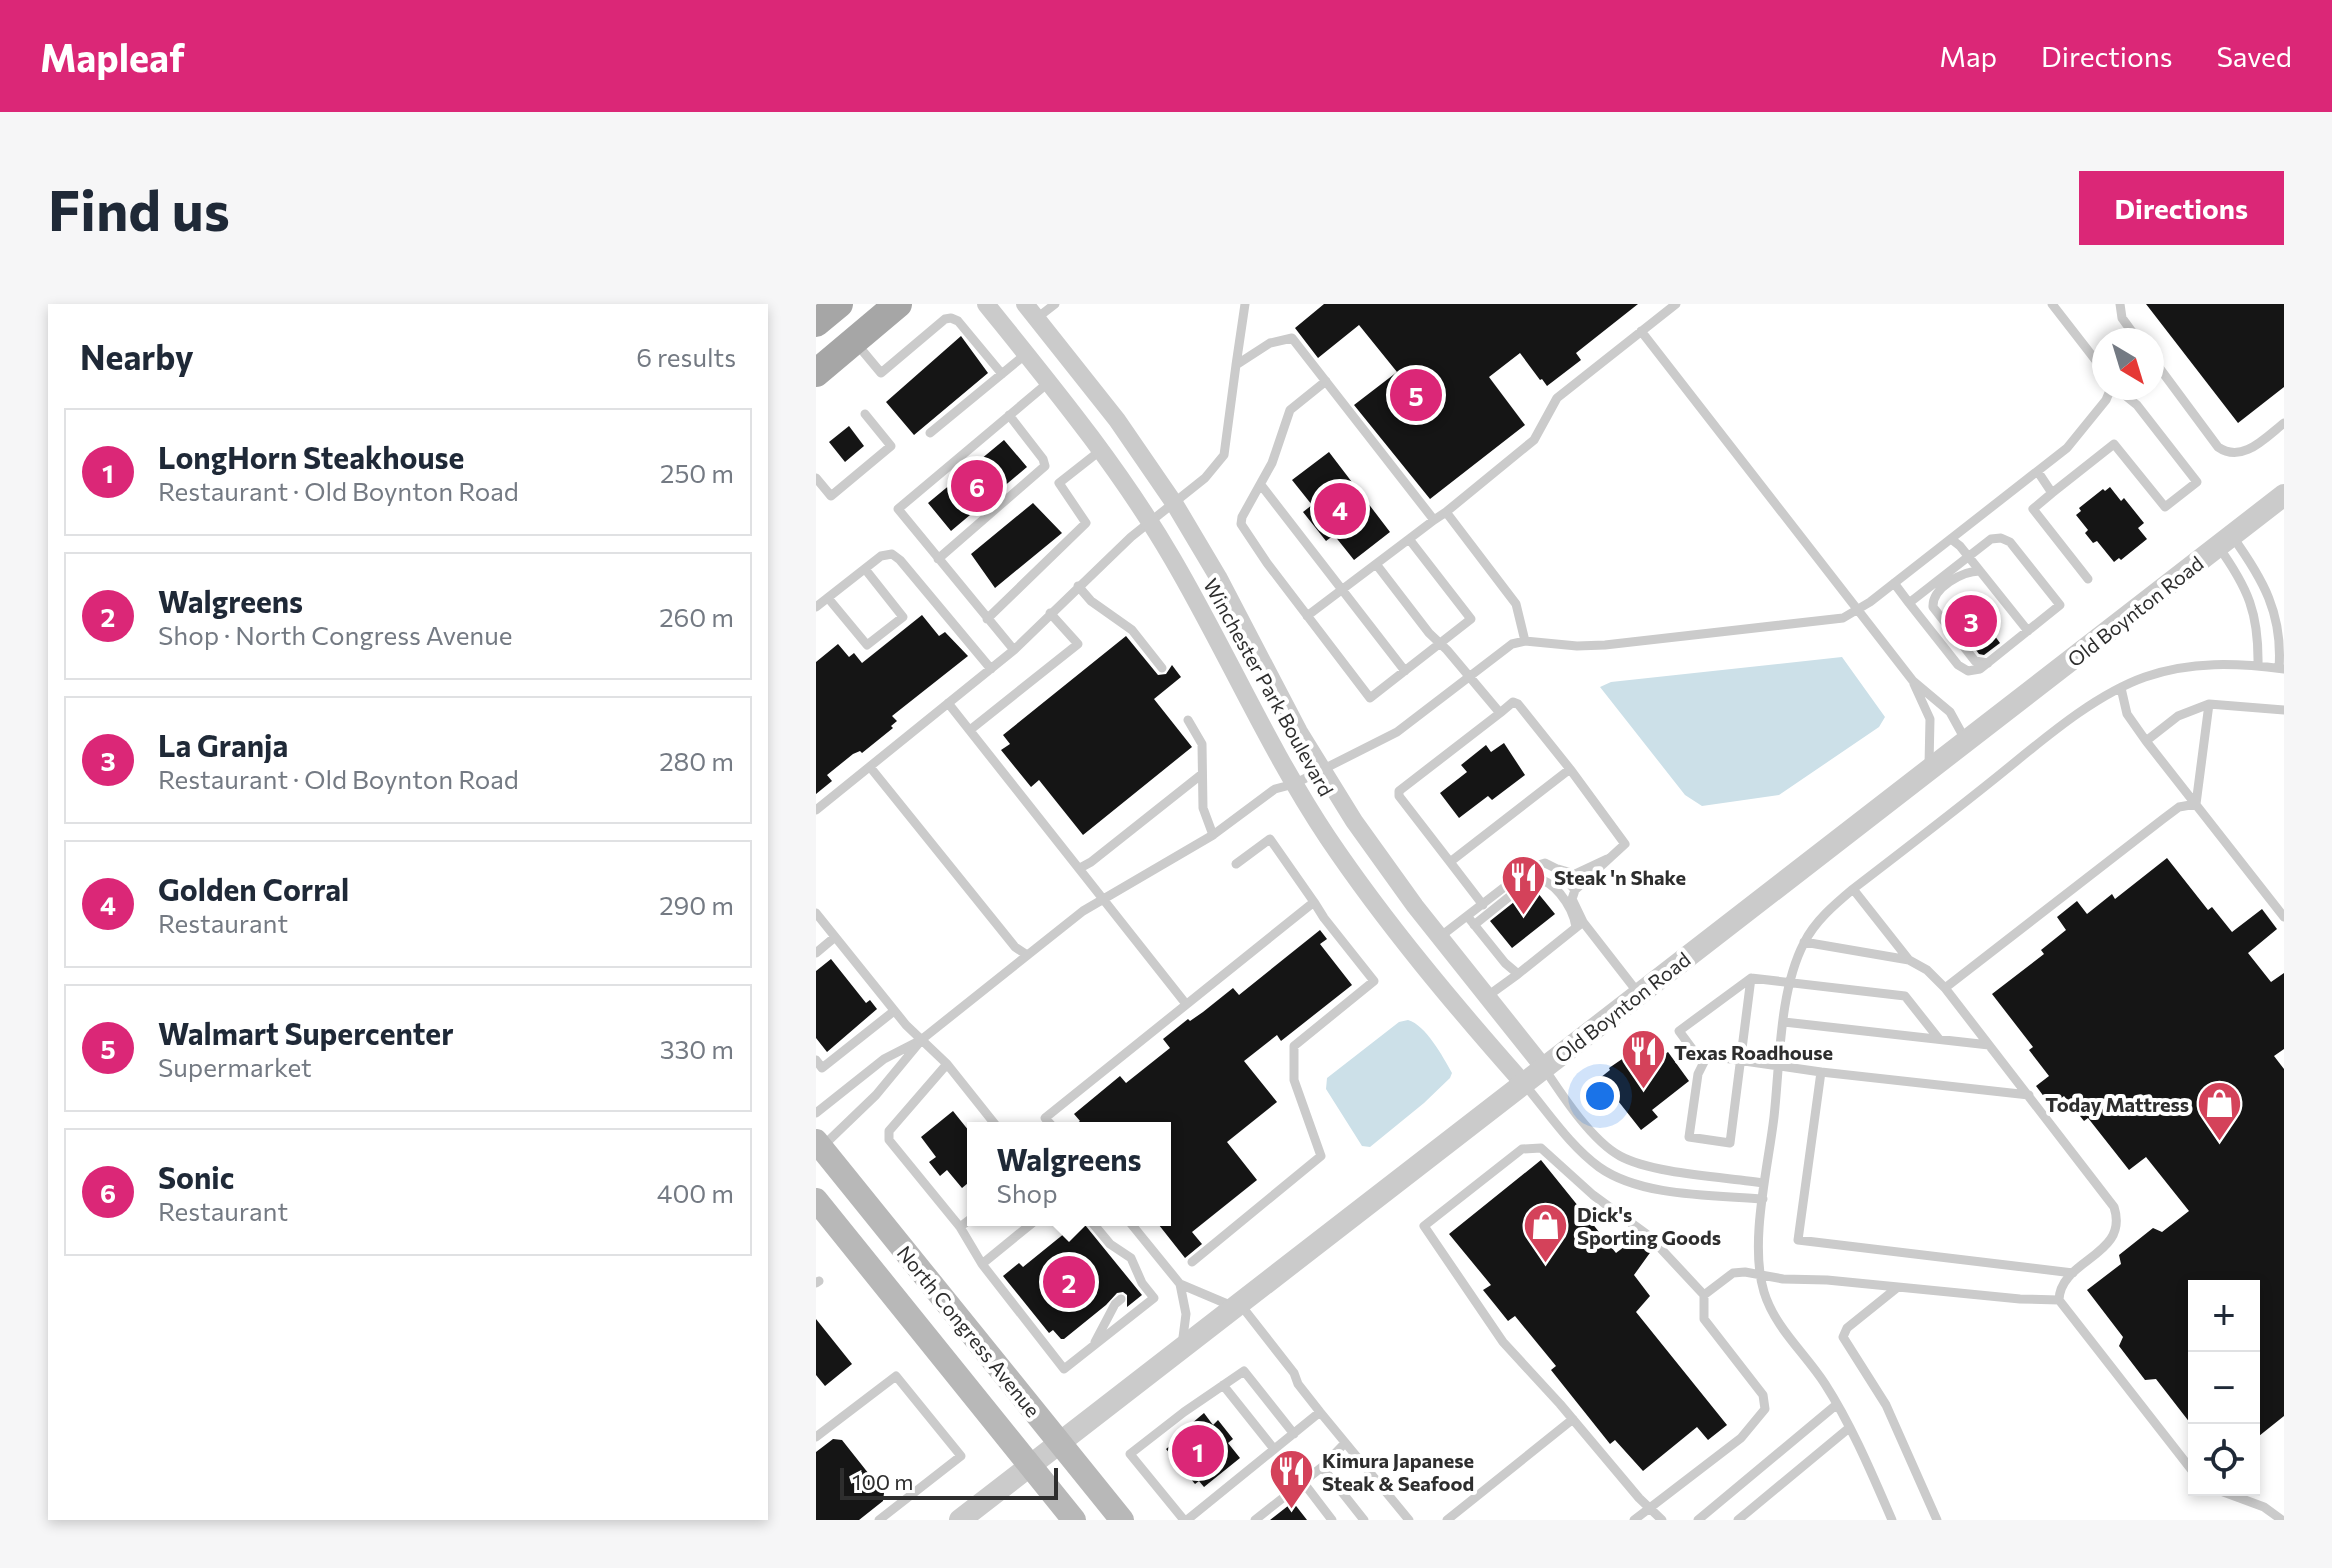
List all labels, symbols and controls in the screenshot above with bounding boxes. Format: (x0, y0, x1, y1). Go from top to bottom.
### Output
text: Mapleaf (40, 33, 185, 80)
text: Map (1939, 39, 1997, 73)
text: Directions (2041, 39, 2172, 73)
text: Saved (2216, 39, 2292, 73)
button: Directions (2079, 171, 2284, 245)
text: Find us (48, 174, 230, 243)
north arrow (2092, 328, 2164, 400)
text: Nearby (80, 335, 194, 377)
text: 6 results (636, 341, 736, 372)
pin: 5 (1390, 365, 1442, 425)
text: LongHorn Steakhouse (158, 438, 464, 475)
pin: 6 (951, 456, 1003, 516)
text: 1 (102, 457, 114, 488)
text: 250 m (660, 457, 734, 488)
text: Restaurant · Old Boynton Road (158, 475, 519, 506)
pin: 4 (1314, 479, 1366, 539)
street label: Old Boynton Road (2063, 551, 2207, 671)
street label: Winchester Park Boulevard (1199, 574, 1339, 800)
text: Walgreens (158, 582, 303, 619)
pin: 3 (1945, 591, 1997, 651)
text: 2 (101, 601, 115, 632)
text: 260 m (659, 601, 734, 632)
text: Shop · North Congress Avenue (158, 619, 512, 650)
text: La Granja (158, 726, 288, 763)
text: 3 (100, 745, 116, 776)
text: 280 m (659, 745, 734, 776)
text: Restaurant · Old Boynton Road (158, 763, 519, 794)
restaurant icon: Steak 'n Shake (1499, 853, 1547, 916)
place label: Steak 'n Shake (1554, 865, 1686, 889)
text: Golden Corral (158, 870, 349, 907)
text: 4 (100, 889, 116, 920)
text: 290 m (659, 889, 734, 920)
text: Restaurant (158, 907, 288, 938)
street label: Old Boynton Road (1550, 947, 1694, 1067)
text: Walmart Supercenter (158, 1014, 454, 1051)
restaurant icon: Texas Roadhouse (1619, 1028, 1667, 1091)
text: 5 (100, 1033, 116, 1064)
text: 330 m (660, 1033, 734, 1064)
place label: Texas Roadhouse (1674, 1040, 1833, 1064)
text: Supermarket (158, 1051, 312, 1082)
your location (1580, 1076, 1620, 1116)
shop icon: Today Mattress (2196, 1080, 2244, 1143)
place label: Today Mattress (2045, 1092, 2189, 1116)
popup (967, 1122, 1171, 1226)
text: Walgreens (996, 1140, 1142, 1177)
text: Sonic (158, 1158, 234, 1195)
text: 6 (100, 1177, 116, 1208)
text: 400 m (657, 1177, 734, 1208)
text: Shop (996, 1177, 1058, 1208)
text: Restaurant (158, 1195, 288, 1226)
shop icon: Dick's Sporting Goods (1522, 1201, 1570, 1264)
place label: Dick's Sporting Goods (1577, 1202, 1721, 1249)
street label: North Congress Avenue (893, 1241, 1045, 1421)
pin: 2 (1043, 1252, 1095, 1312)
map controls (2188, 1280, 2260, 1496)
button: + (2188, 1280, 2260, 1352)
button: − (2188, 1352, 2260, 1424)
pin: 1 (1172, 1421, 1224, 1481)
button: locate (2188, 1424, 2260, 1496)
restaurant icon: Kimura Japanese Steak & Seafood (1267, 1448, 1315, 1511)
place label: Kimura Japanese Steak & Seafood (1322, 1448, 1474, 1495)
scale bar (840, 1464, 1058, 1500)
text: 100 m (852, 1468, 914, 1495)

